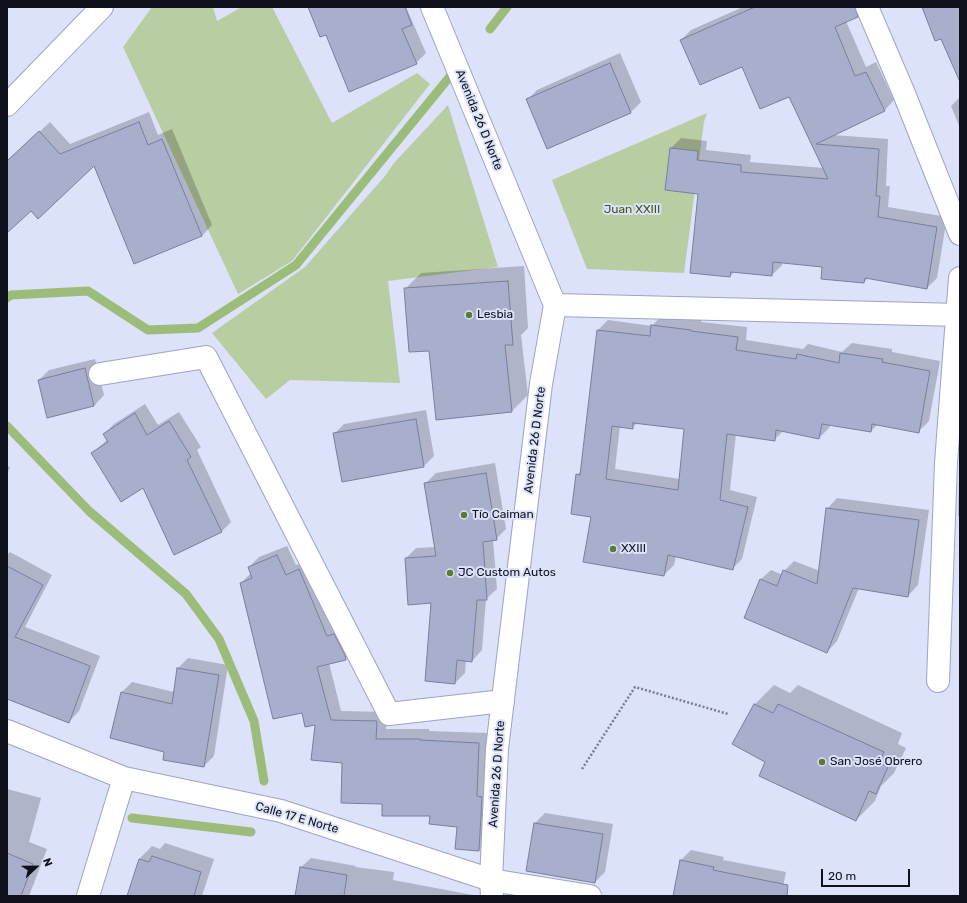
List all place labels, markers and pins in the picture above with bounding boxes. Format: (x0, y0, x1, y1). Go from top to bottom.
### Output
place label: Lesbia (477, 308, 513, 322)
marker: Lesbia (464, 310, 474, 320)
place label: Tío Caiman (472, 508, 534, 522)
marker: Tío Caiman (459, 510, 469, 520)
place label: XXIII (621, 542, 646, 556)
marker: XXIII (608, 544, 618, 554)
place label: JC Custom Autos (458, 566, 556, 580)
marker: JC Custom Autos (445, 568, 455, 578)
place label: San José Obrero (830, 755, 922, 769)
marker: San José Obrero (817, 757, 827, 767)

